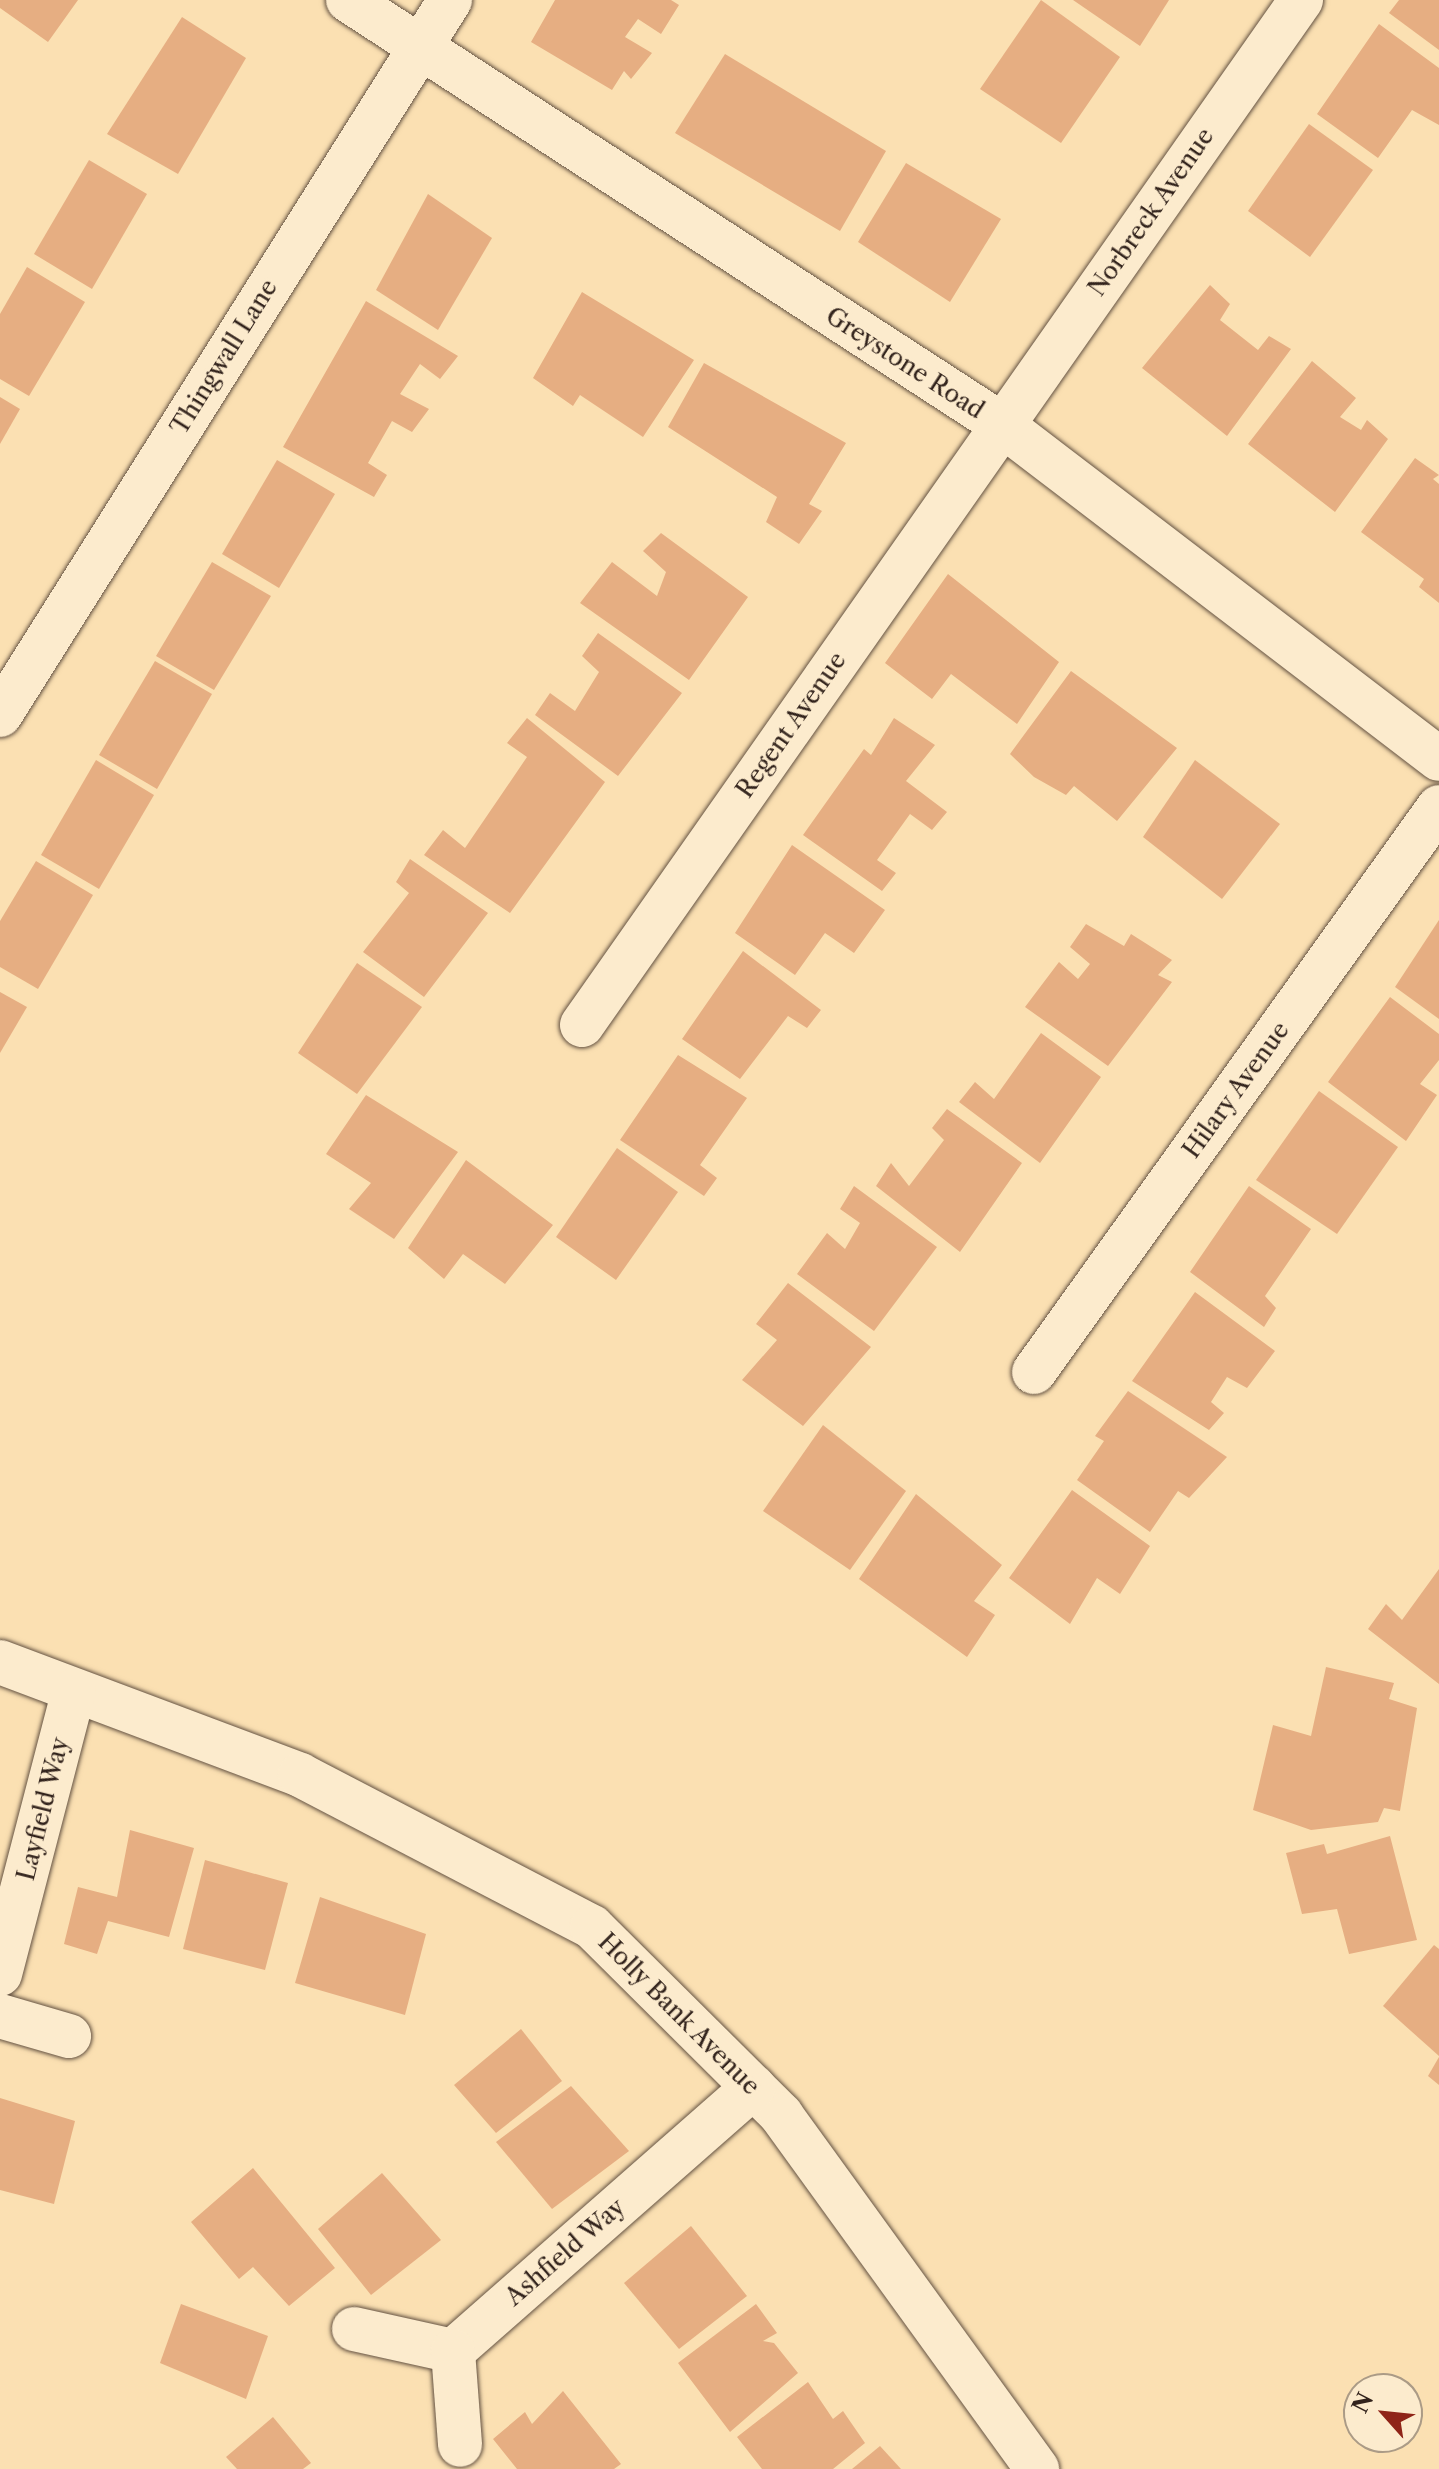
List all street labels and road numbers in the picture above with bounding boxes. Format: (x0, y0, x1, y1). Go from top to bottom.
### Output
street label: Norbreck Avenue (1082, 122, 1220, 302)
street label: Thingwall Lane (165, 274, 283, 440)
street label: Greystone Road (821, 301, 989, 425)
street label: Regent Avenue (730, 646, 852, 804)
street label: Hilary Avenue (1176, 1016, 1296, 1164)
street label: Layfield Way (11, 1734, 75, 1884)
street label: Holly Bank Avenue (592, 1927, 766, 2101)
street label: Ashfield Way (499, 2192, 631, 2312)

